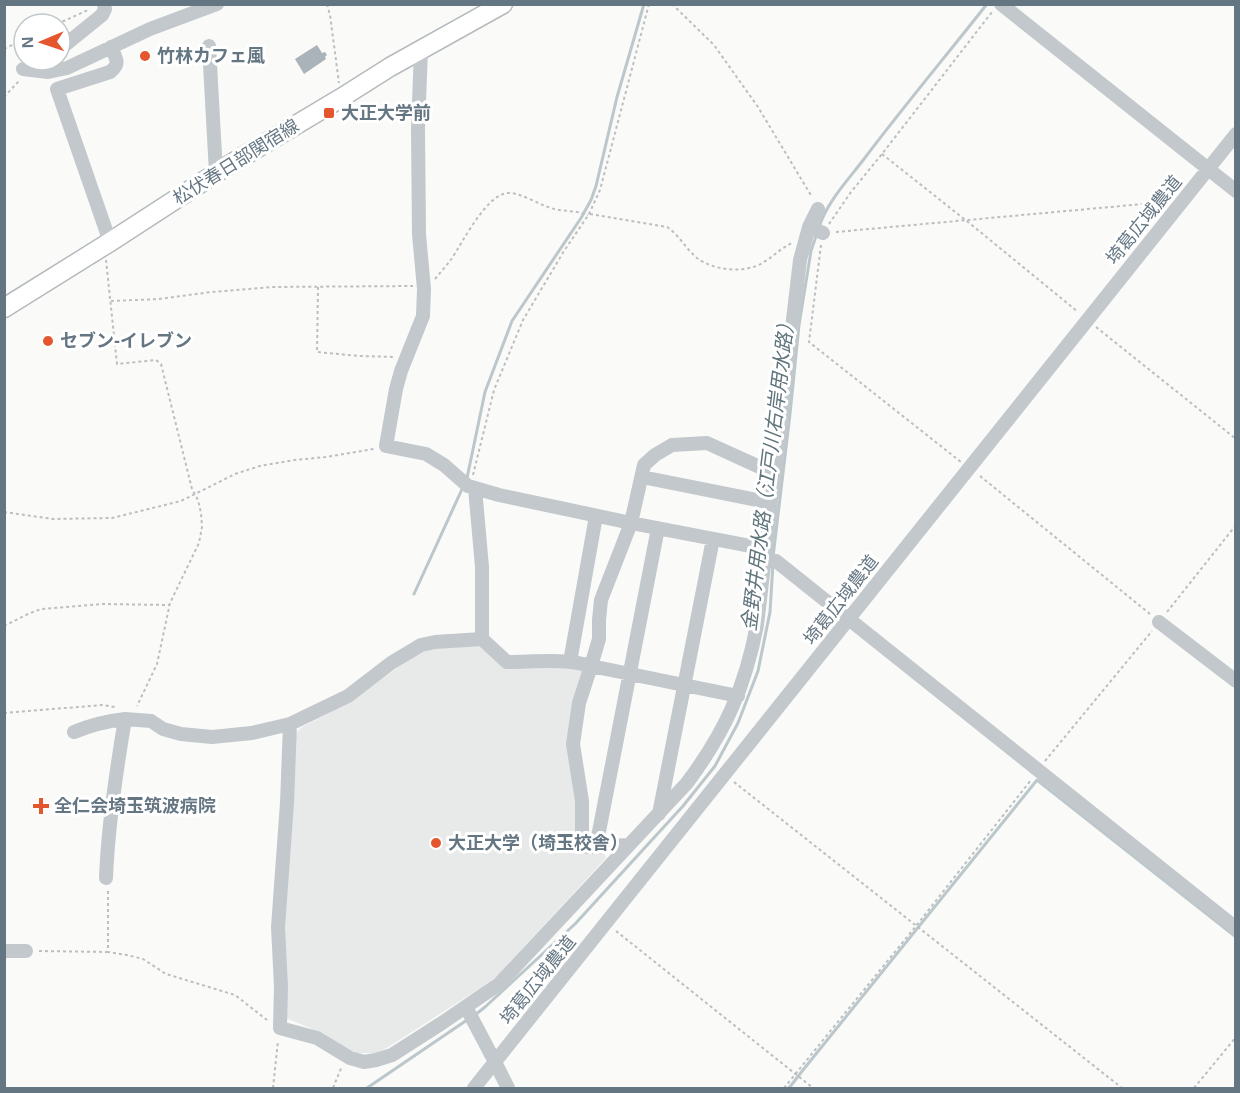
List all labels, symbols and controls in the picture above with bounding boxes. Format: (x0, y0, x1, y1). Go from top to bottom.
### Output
north arrow (12, 12, 72, 72)
text: N (19, 36, 36, 49)
place label: 竹林カフェ風 (157, 46, 265, 66)
marker: 竹林カフェ風 (138, 49, 152, 63)
place label: 大正大学前 (341, 103, 431, 123)
marker: 大正大学前 (322, 106, 336, 120)
street label: 松伏春日部関宿線 (170, 115, 302, 209)
street label: 埼葛広域農道 (1102, 172, 1186, 268)
water label: 金野井用水路（江戸川右岸用水路） (738, 312, 798, 632)
place label: セブン-イレブン (60, 331, 192, 351)
marker: セブン-イレブン (41, 334, 55, 348)
street label: 埼葛広域農道 (800, 551, 882, 649)
place label: 全仁会埼玉筑波病院 (54, 796, 216, 816)
marker: 全仁会埼玉筑波病院 (32, 797, 50, 815)
place label: 大正大学（埼玉校舎） (448, 833, 628, 853)
marker: 大正大学（埼玉校舎） (429, 836, 443, 850)
street label: 埼葛広域農道 (496, 932, 580, 1028)

